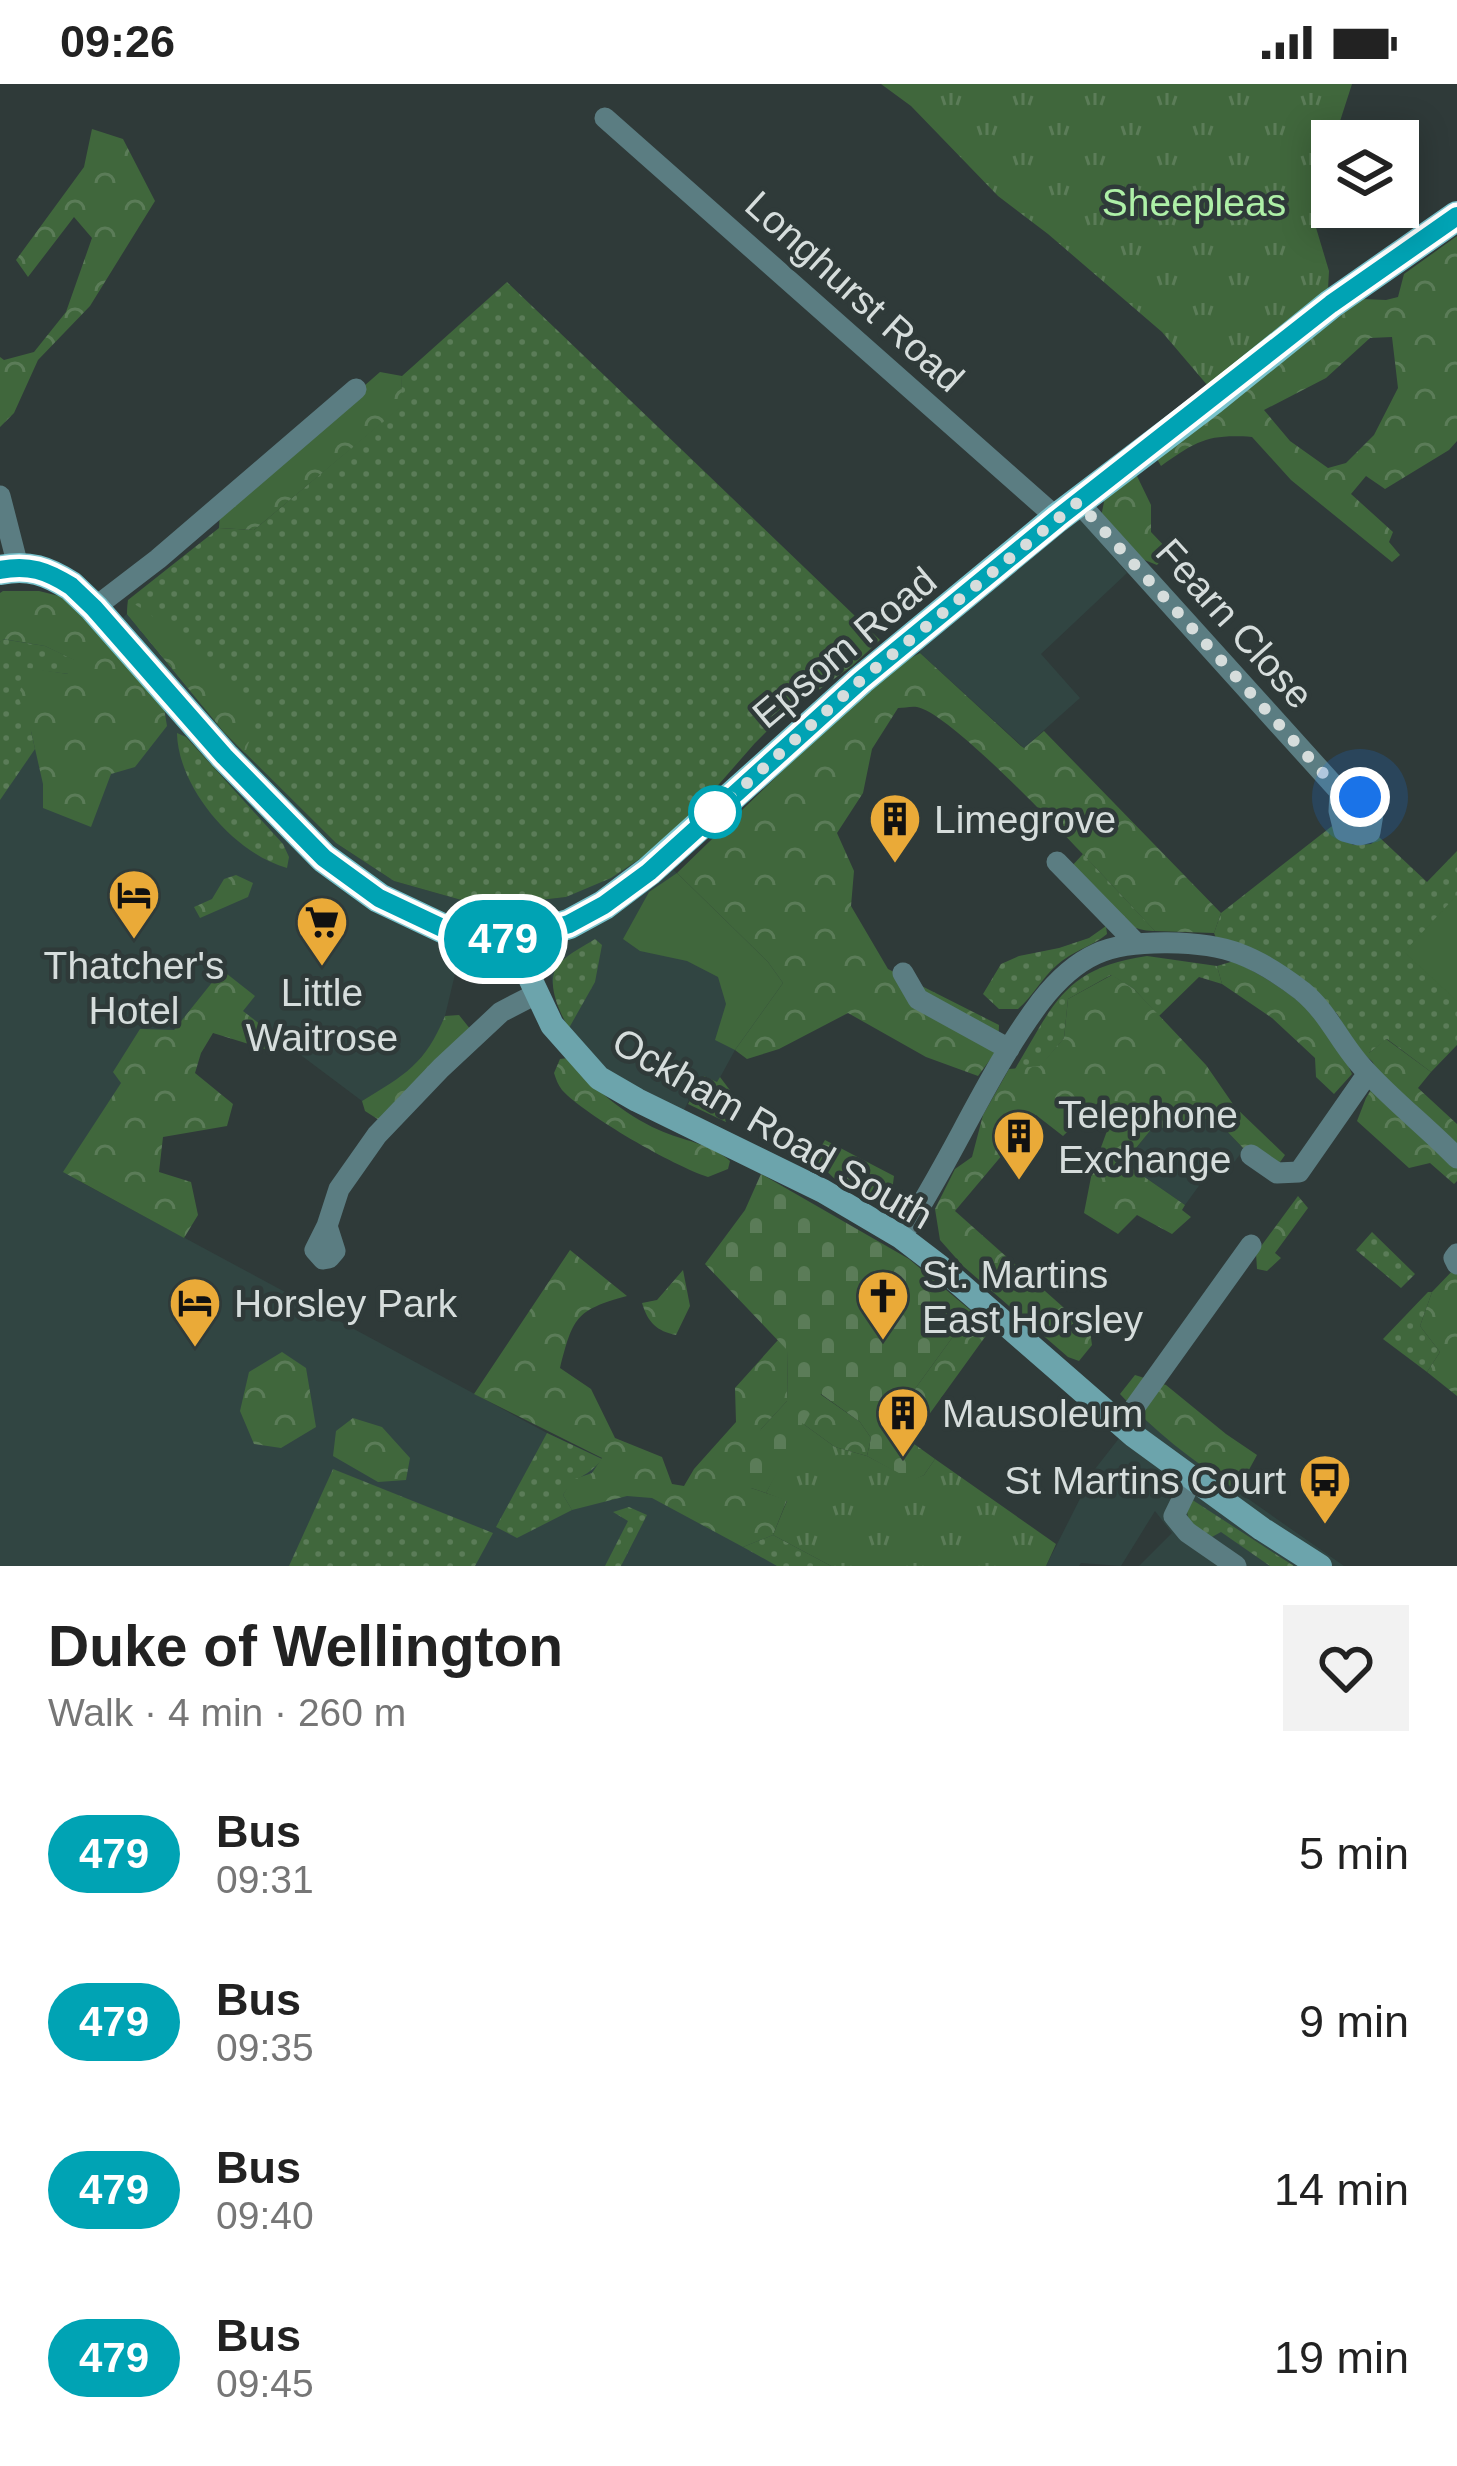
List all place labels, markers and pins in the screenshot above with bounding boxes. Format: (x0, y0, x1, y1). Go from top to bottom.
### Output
unlabelled marker (690, 787, 740, 837)
building icon: Limegrove (867, 791, 923, 865)
place label: Limegrove (934, 798, 1116, 841)
hotel icon: Thatcher's Hotel (106, 867, 162, 941)
supermarket icon: Little Waitrose (294, 894, 350, 968)
place label: Thatcher's Hotel (44, 944, 224, 1032)
place label: Little Waitrose (246, 971, 398, 1059)
place label: Telephone Exchange (1058, 1093, 1238, 1181)
building icon: Telephone Exchange (991, 1108, 1047, 1182)
place label: St. Martins East Horsley (922, 1253, 1144, 1341)
church icon: St. Martins East Horsley (855, 1268, 911, 1342)
hotel icon: Horsley Park (167, 1275, 223, 1349)
place label: Horsley Park (234, 1282, 458, 1325)
building icon: Mausoleum (875, 1385, 931, 1459)
place label: Mausoleum (942, 1392, 1144, 1435)
bus stop icon: St Martins Court (1297, 1452, 1353, 1526)
place label: St Martins Court (1004, 1459, 1286, 1502)

